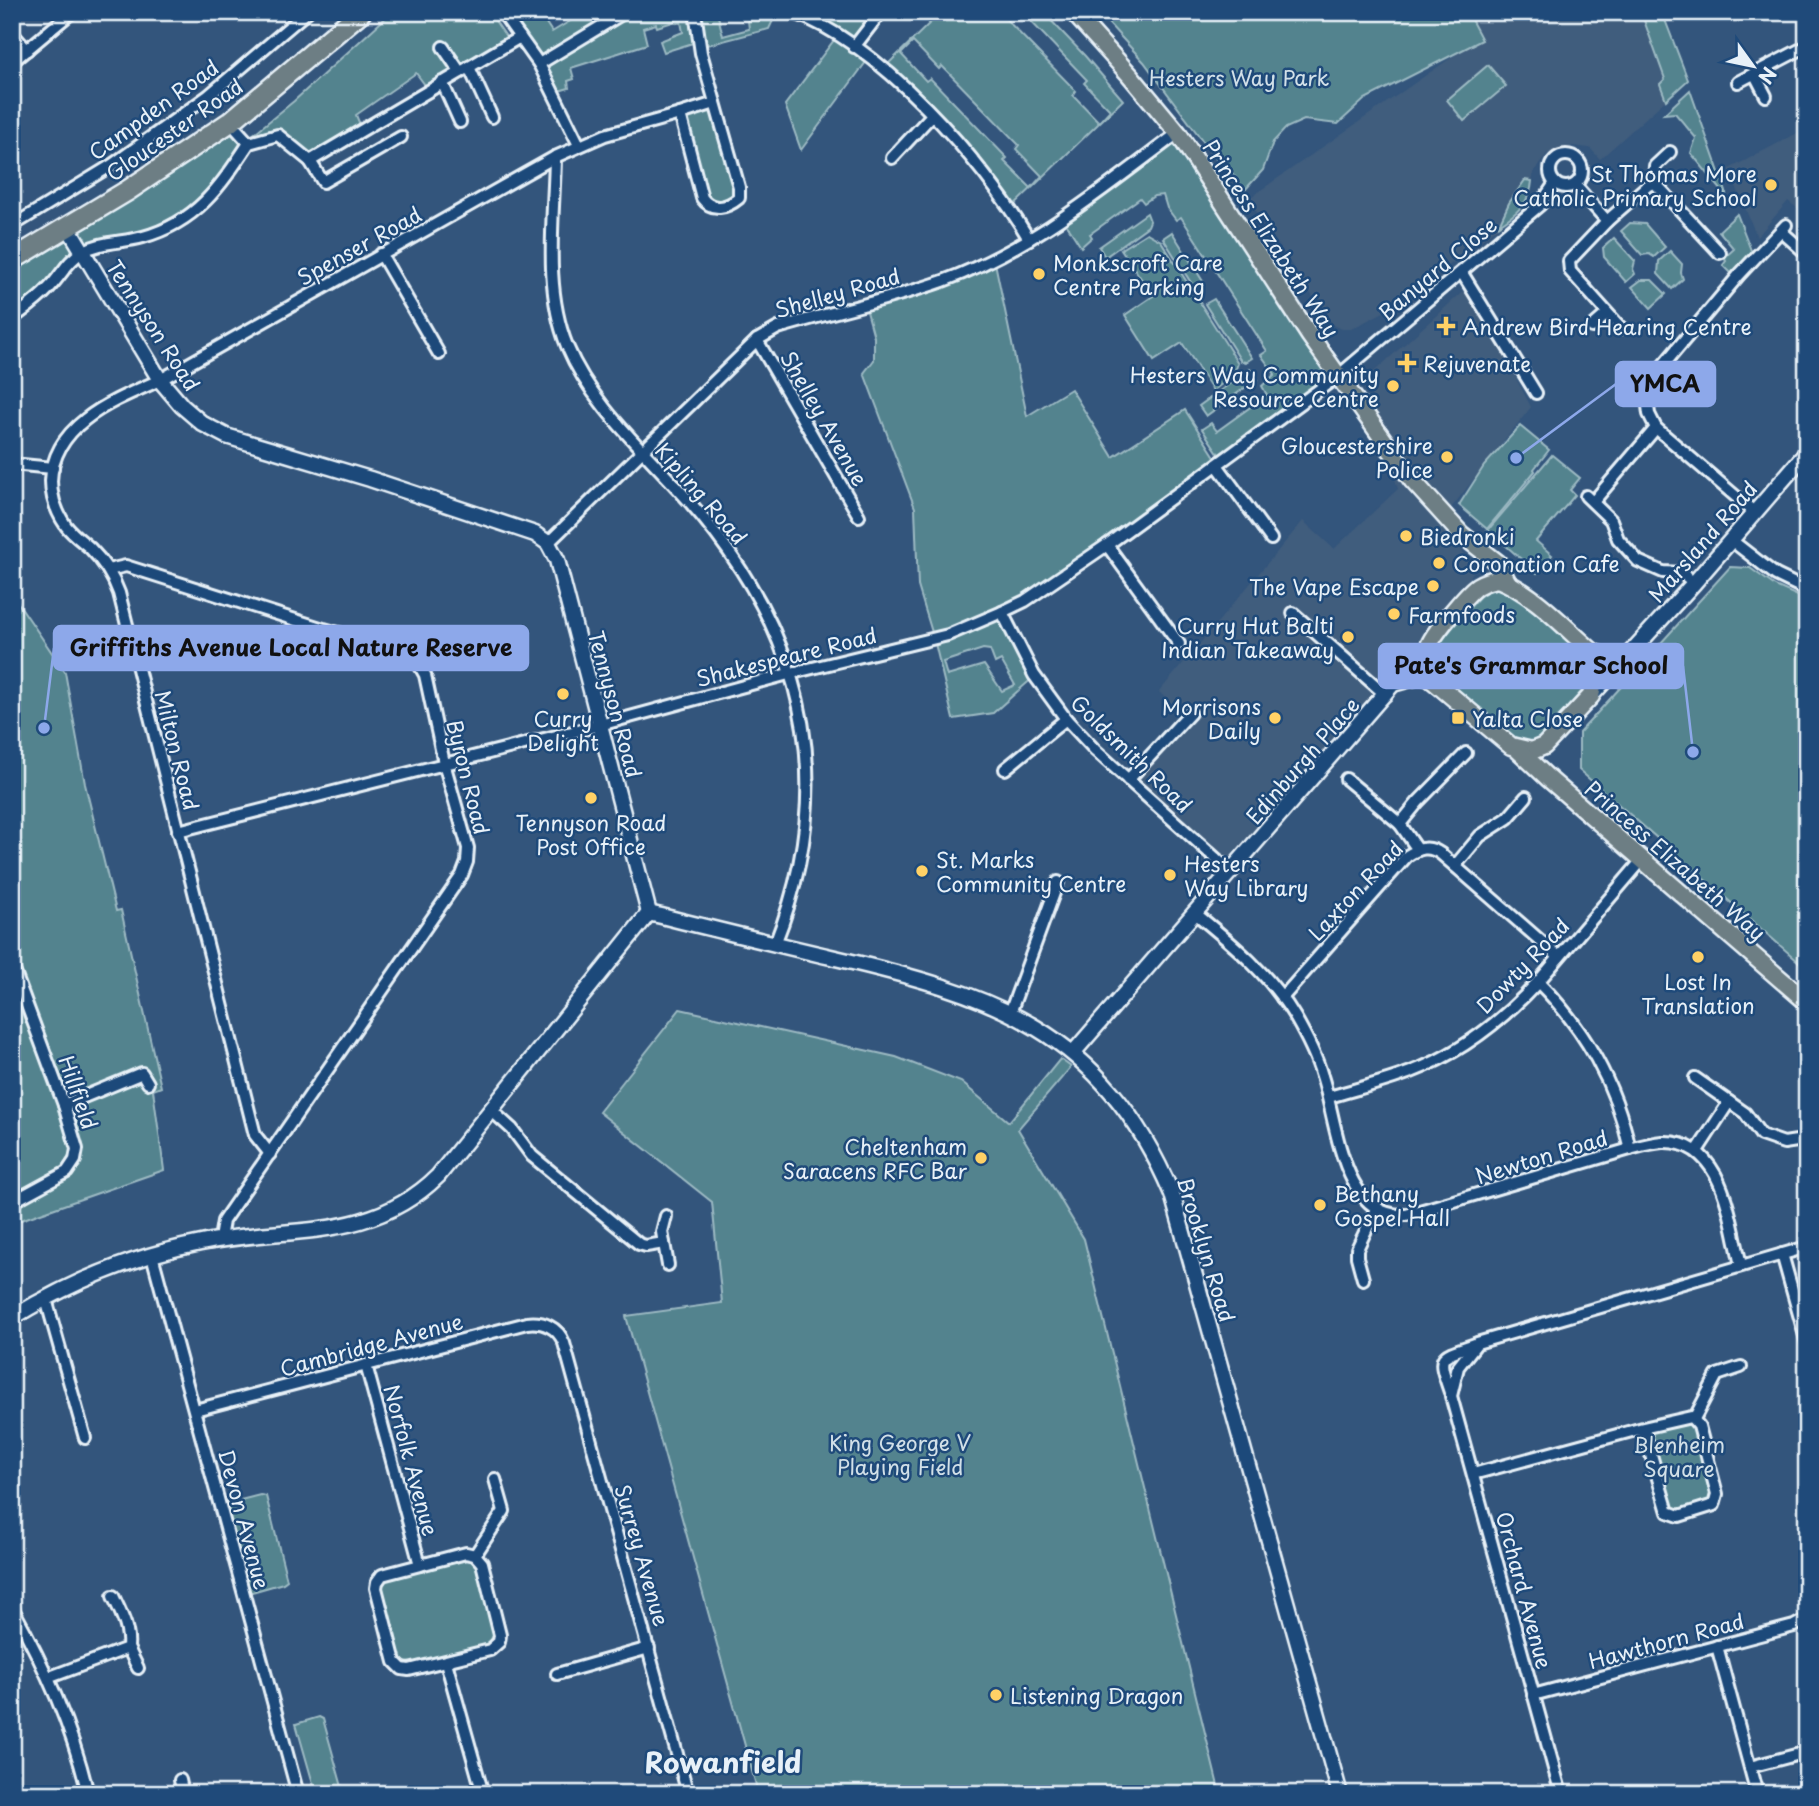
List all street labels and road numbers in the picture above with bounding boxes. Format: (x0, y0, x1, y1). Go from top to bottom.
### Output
street label: Campden Road (81, 51, 225, 167)
street label: Gloucester Road (99, 70, 249, 188)
street label: Princess Elizabeth Way (1196, 133, 1348, 343)
street label: Spenser Road (291, 198, 427, 292)
street label: Banyard Close (1371, 209, 1503, 327)
street label: Tennyson Road (99, 253, 209, 397)
street label: Shelley Road (771, 259, 903, 325)
street label: Shelley Avenue (773, 344, 877, 492)
street label: Kipling Road (649, 435, 755, 551)
street label: Marsland Road (1640, 473, 1764, 609)
street label: Shakespeare Road (692, 618, 880, 694)
street label: Tennyson Road (581, 627, 651, 781)
street label: Goldsmith Road (1064, 686, 1200, 820)
street label: Milton Road (148, 687, 208, 813)
street label: Edinburgh Place (1238, 689, 1366, 831)
street label: Byron Road (439, 716, 499, 838)
street label: Princess Elizabeth Way (1579, 772, 1773, 948)
street label: Laxton Road (1300, 833, 1410, 947)
street label: Dowty Road (1468, 910, 1576, 1020)
street label: Hillfield (51, 1051, 107, 1133)
street label: Newton Road (1471, 1121, 1611, 1191)
street label: Brooklyn Road (1170, 1172, 1244, 1326)
street label: Cambridge Avenue (276, 1304, 466, 1384)
street label: Norfolk Avenue (376, 1381, 448, 1539)
street label: Devon Avenue (211, 1445, 279, 1593)
street label: Surrey Avenue (607, 1480, 679, 1630)
street label: Orchard Avenue (1489, 1508, 1561, 1672)
street label: Hawthorn Road (1585, 1604, 1747, 1676)

